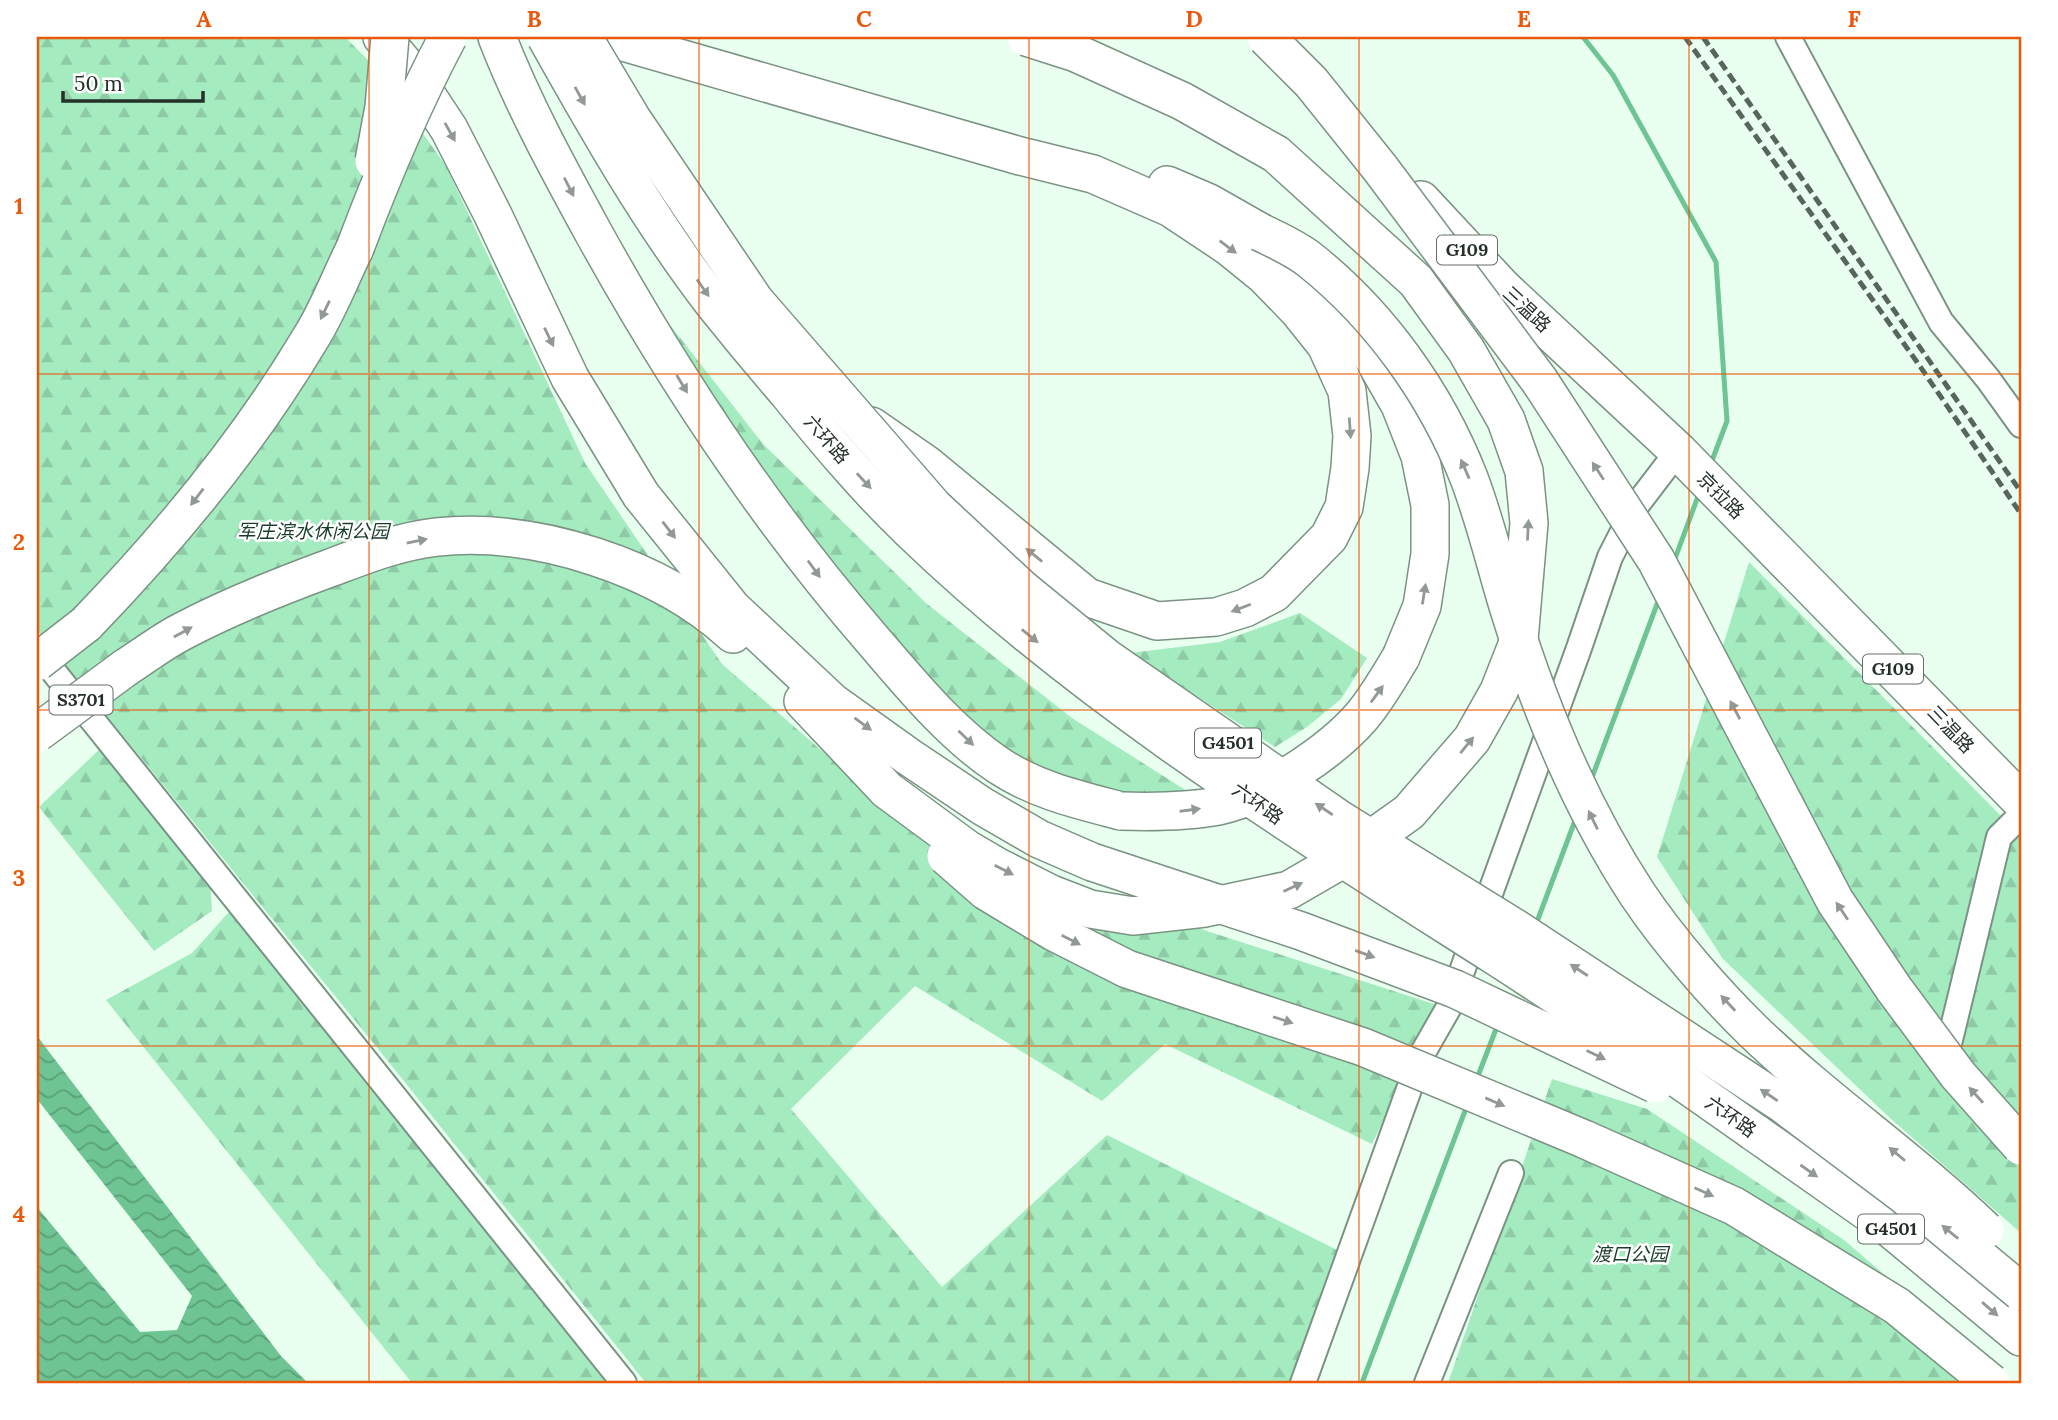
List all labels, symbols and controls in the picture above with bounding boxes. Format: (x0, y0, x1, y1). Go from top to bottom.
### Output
text: A (196, 4, 212, 33)
text: B (526, 4, 542, 33)
text: C (856, 4, 872, 33)
text: D (1185, 4, 1203, 33)
text: E (1517, 4, 1531, 33)
text: F (1847, 4, 1861, 33)
scale bar (63, 60, 203, 104)
text: 50 m (74, 70, 123, 97)
one-way arrow (573, 87, 585, 107)
one-way arrow (444, 123, 456, 142)
one-way arrow (563, 177, 574, 197)
text: 1 (14, 191, 24, 220)
road number: G109 (1437, 236, 1497, 264)
one-way arrow (1219, 240, 1237, 254)
one-way arrow (696, 279, 710, 297)
street label: 三温路 (1498, 281, 1556, 337)
one-way arrow (319, 300, 331, 320)
one-way arrow (544, 327, 555, 347)
one-way arrow (676, 374, 689, 393)
street label: 六环路 (799, 410, 855, 468)
one-way arrow (1345, 418, 1356, 440)
one-way arrow (1459, 459, 1470, 480)
one-way arrow (1591, 461, 1604, 480)
street label: 京拉路 (1692, 466, 1750, 524)
one-way arrow (856, 472, 872, 490)
one-way arrow (190, 489, 205, 506)
park label: 军庄滨水休闲公园 (237, 519, 392, 543)
one-way arrow (1523, 519, 1534, 541)
one-way arrow (661, 520, 676, 538)
text: 2 (13, 527, 25, 556)
one-way arrow (406, 536, 428, 547)
one-way arrow (1025, 547, 1043, 562)
one-way arrow (807, 560, 821, 578)
one-way arrow (1419, 582, 1430, 604)
one-way arrow (1230, 603, 1251, 614)
one-way arrow (173, 626, 192, 638)
one-way arrow (1022, 628, 1039, 643)
road number: G109 (1863, 654, 1923, 684)
one-way arrow (1370, 685, 1384, 703)
road number: S3701 (50, 686, 112, 714)
one-way arrow (1729, 700, 1741, 720)
street label: 三温路 (1923, 700, 1979, 758)
one-way arrow (854, 717, 872, 731)
road number: G4501 (1195, 728, 1261, 758)
one-way arrow (957, 730, 974, 746)
one-way arrow (1459, 736, 1474, 754)
street label: 六环路 (1228, 777, 1288, 829)
one-way arrow (1315, 802, 1333, 816)
one-way arrow (1179, 804, 1201, 815)
one-way arrow (1588, 810, 1599, 830)
text: 3 (13, 863, 25, 892)
one-way arrow (994, 864, 1014, 876)
one-way arrow (1283, 881, 1303, 893)
one-way arrow (1835, 902, 1849, 920)
one-way arrow (1061, 934, 1081, 946)
one-way arrow (1355, 949, 1376, 960)
one-way arrow (1569, 963, 1589, 976)
one-way arrow (1720, 995, 1736, 1012)
one-way arrow (1273, 1015, 1294, 1026)
one-way arrow (1586, 1050, 1606, 1061)
one-way arrow (1969, 1086, 1984, 1103)
one-way arrow (1760, 1088, 1778, 1102)
street label: 六环路 (1701, 1090, 1761, 1142)
one-way arrow (1485, 1096, 1505, 1108)
one-way arrow (1889, 1147, 1906, 1162)
one-way arrow (1800, 1164, 1818, 1178)
one-way arrow (1694, 1186, 1714, 1198)
text: 4 (13, 1199, 25, 1228)
road number: G4501 (1858, 1214, 1924, 1244)
one-way arrow (1941, 1226, 1959, 1240)
park label: 渡口公园 (1592, 1242, 1671, 1266)
one-way arrow (1981, 1301, 1999, 1317)

